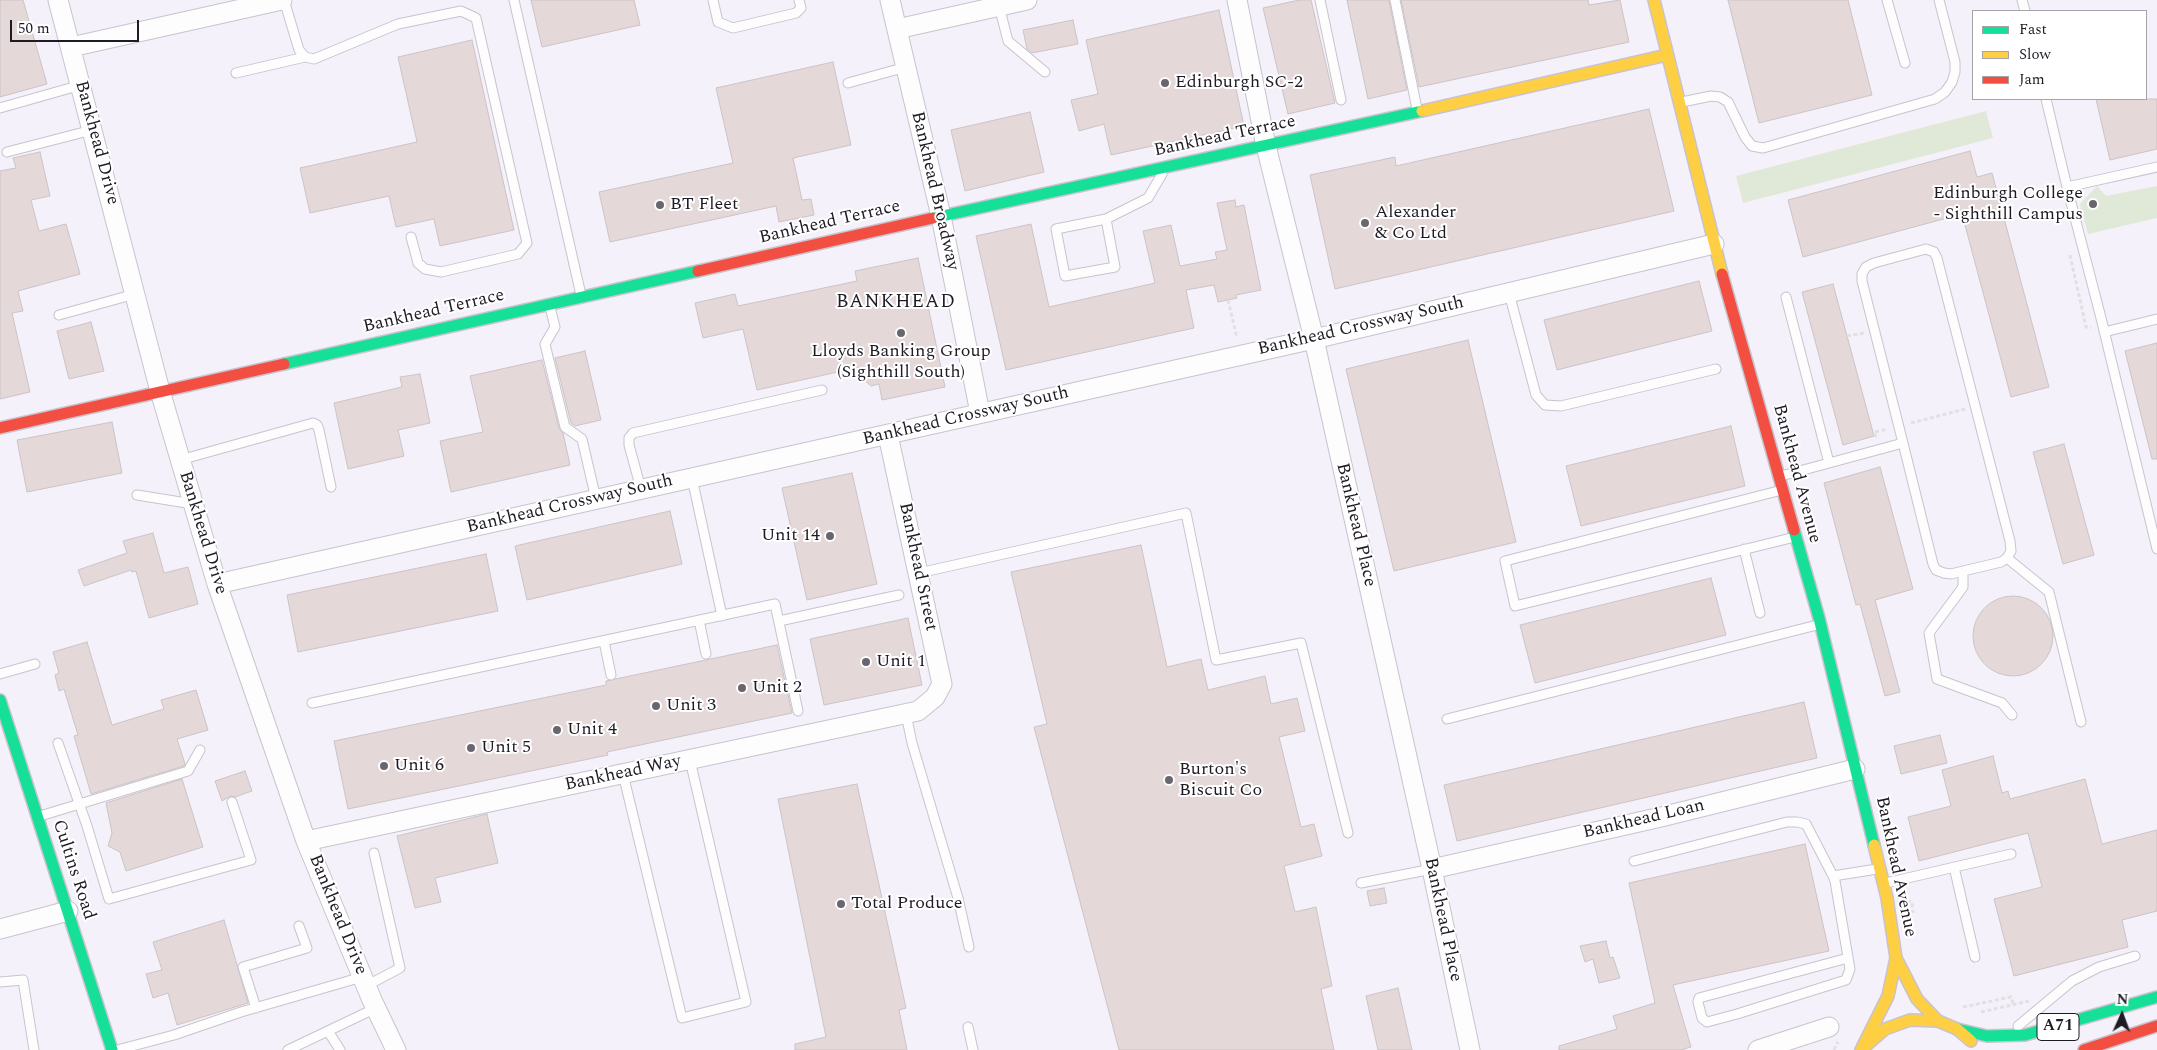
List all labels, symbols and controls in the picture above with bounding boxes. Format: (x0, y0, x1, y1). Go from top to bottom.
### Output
scale bar (12, 10, 141, 42)
legend (1972, 10, 2147, 100)
text: 50 m (18, 17, 50, 40)
text: Fast (2019, 18, 2047, 41)
text: Slow (2019, 43, 2051, 66)
text: Jam (2019, 68, 2045, 91)
place label: Edinburgh SC-2 (1175, 72, 1303, 94)
marker: Edinburgh SC-2 (1159, 77, 1171, 89)
street label: Bankhead Drive (69, 79, 123, 207)
street label: Bankhead Broadway (905, 110, 963, 272)
street label: Bankhead Terrace (1152, 111, 1298, 163)
place label: Edinburgh College - Sighthill Campus (1933, 183, 2083, 225)
place label: BT Fleet (670, 194, 738, 216)
street label: Bankhead Terrace (757, 196, 903, 250)
marker: Edinburgh College - Sighthill Campus (2087, 198, 2099, 210)
marker: BT Fleet (654, 199, 666, 211)
place label: Alexander & Co Ltd (1375, 202, 1456, 244)
marker: Alexander & Co Ltd (1359, 217, 1371, 229)
street label: Bankhead Terrace (361, 285, 507, 339)
district label: BANKHEAD (835, 292, 957, 314)
street label: Bankhead Crossway South (1256, 293, 1466, 361)
marker: Lloyds Banking Group (Sighthill South) (895, 327, 907, 339)
place label: Lloyds Banking Group (Sighthill South) (811, 341, 991, 384)
street label: Bankhead Crossway South (861, 383, 1071, 451)
street label: Bankhead Avenue (1767, 402, 1825, 546)
street label: Bankhead Place (1330, 461, 1380, 589)
street label: Bankhead Drive (173, 469, 231, 597)
street label: Bankhead Crossway South (465, 471, 675, 539)
street label: Bankhead Street (893, 501, 941, 633)
place label: Unit 14 (761, 525, 820, 547)
marker: Unit 14 (824, 530, 836, 542)
place label: Unit 1 (876, 651, 926, 673)
marker: Unit 1 (860, 656, 872, 668)
place label: Unit 2 (752, 677, 802, 699)
marker: Unit 2 (736, 682, 748, 694)
place label: Unit 3 (666, 695, 716, 717)
marker: Unit 3 (650, 700, 662, 712)
place label: Unit 4 (567, 719, 617, 741)
marker: Unit 4 (551, 724, 563, 736)
place label: Unit 5 (481, 737, 531, 759)
marker: Unit 5 (465, 742, 477, 754)
street label: Bankhead Way (563, 751, 683, 797)
place label: Unit 6 (394, 755, 444, 777)
place label: Burton's Biscuit Co (1179, 759, 1262, 802)
marker: Unit 6 (378, 760, 390, 772)
marker: Burton's Biscuit Co (1163, 774, 1175, 786)
street label: Bankhead Avenue (1870, 795, 1920, 939)
street label: Bankhead Loan (1581, 796, 1707, 844)
street label: Cultins Road (47, 817, 99, 923)
street label: Bankhead Drive (303, 852, 371, 978)
street label: Bankhead Place (1418, 856, 1466, 984)
place label: Total Produce (851, 893, 963, 915)
marker: Total Produce (835, 898, 847, 910)
text: N (2116, 989, 2129, 1010)
north arrow (2097, 990, 2147, 1040)
road number: A71 (2037, 1014, 2079, 1040)

